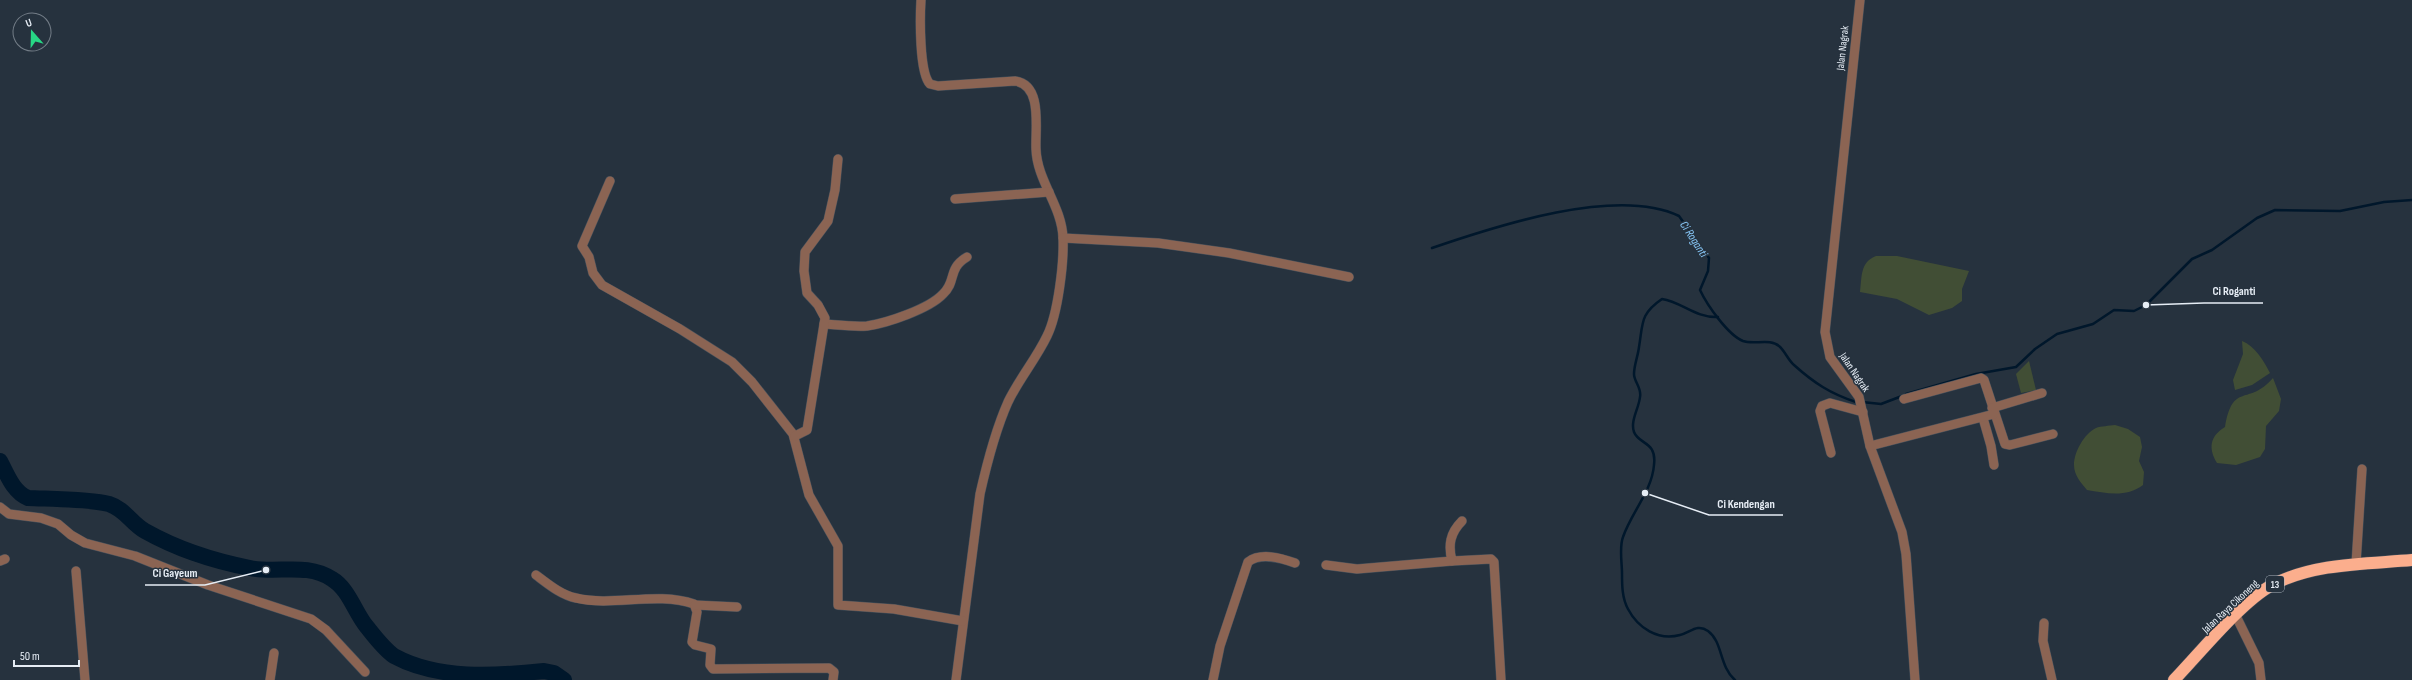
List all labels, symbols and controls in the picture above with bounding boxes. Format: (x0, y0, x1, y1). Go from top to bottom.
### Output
north arrow (12, 12, 52, 52)
text: U (24, 16, 34, 30)
street label: Jalan Nagrak (1834, 24, 1851, 72)
water label: Ci Roganti (1676, 218, 1711, 261)
callout: Ci Roganti (2204, 279, 2263, 303)
text: Ci Roganti (2212, 284, 2256, 299)
street label: Jalan Nagrak (1836, 349, 1873, 395)
callout: Ci Kendengan (1709, 491, 1783, 515)
text: Ci Kendengan (1717, 497, 1775, 512)
callout: Ci Gayeum (145, 561, 205, 585)
text: Ci Gayeum (153, 566, 197, 581)
street label: Jalan Raya Cikoneng (2199, 576, 2262, 637)
road number: 13 (2266, 576, 2284, 592)
scale bar (14, 642, 79, 668)
text: 50 m (20, 649, 40, 664)

